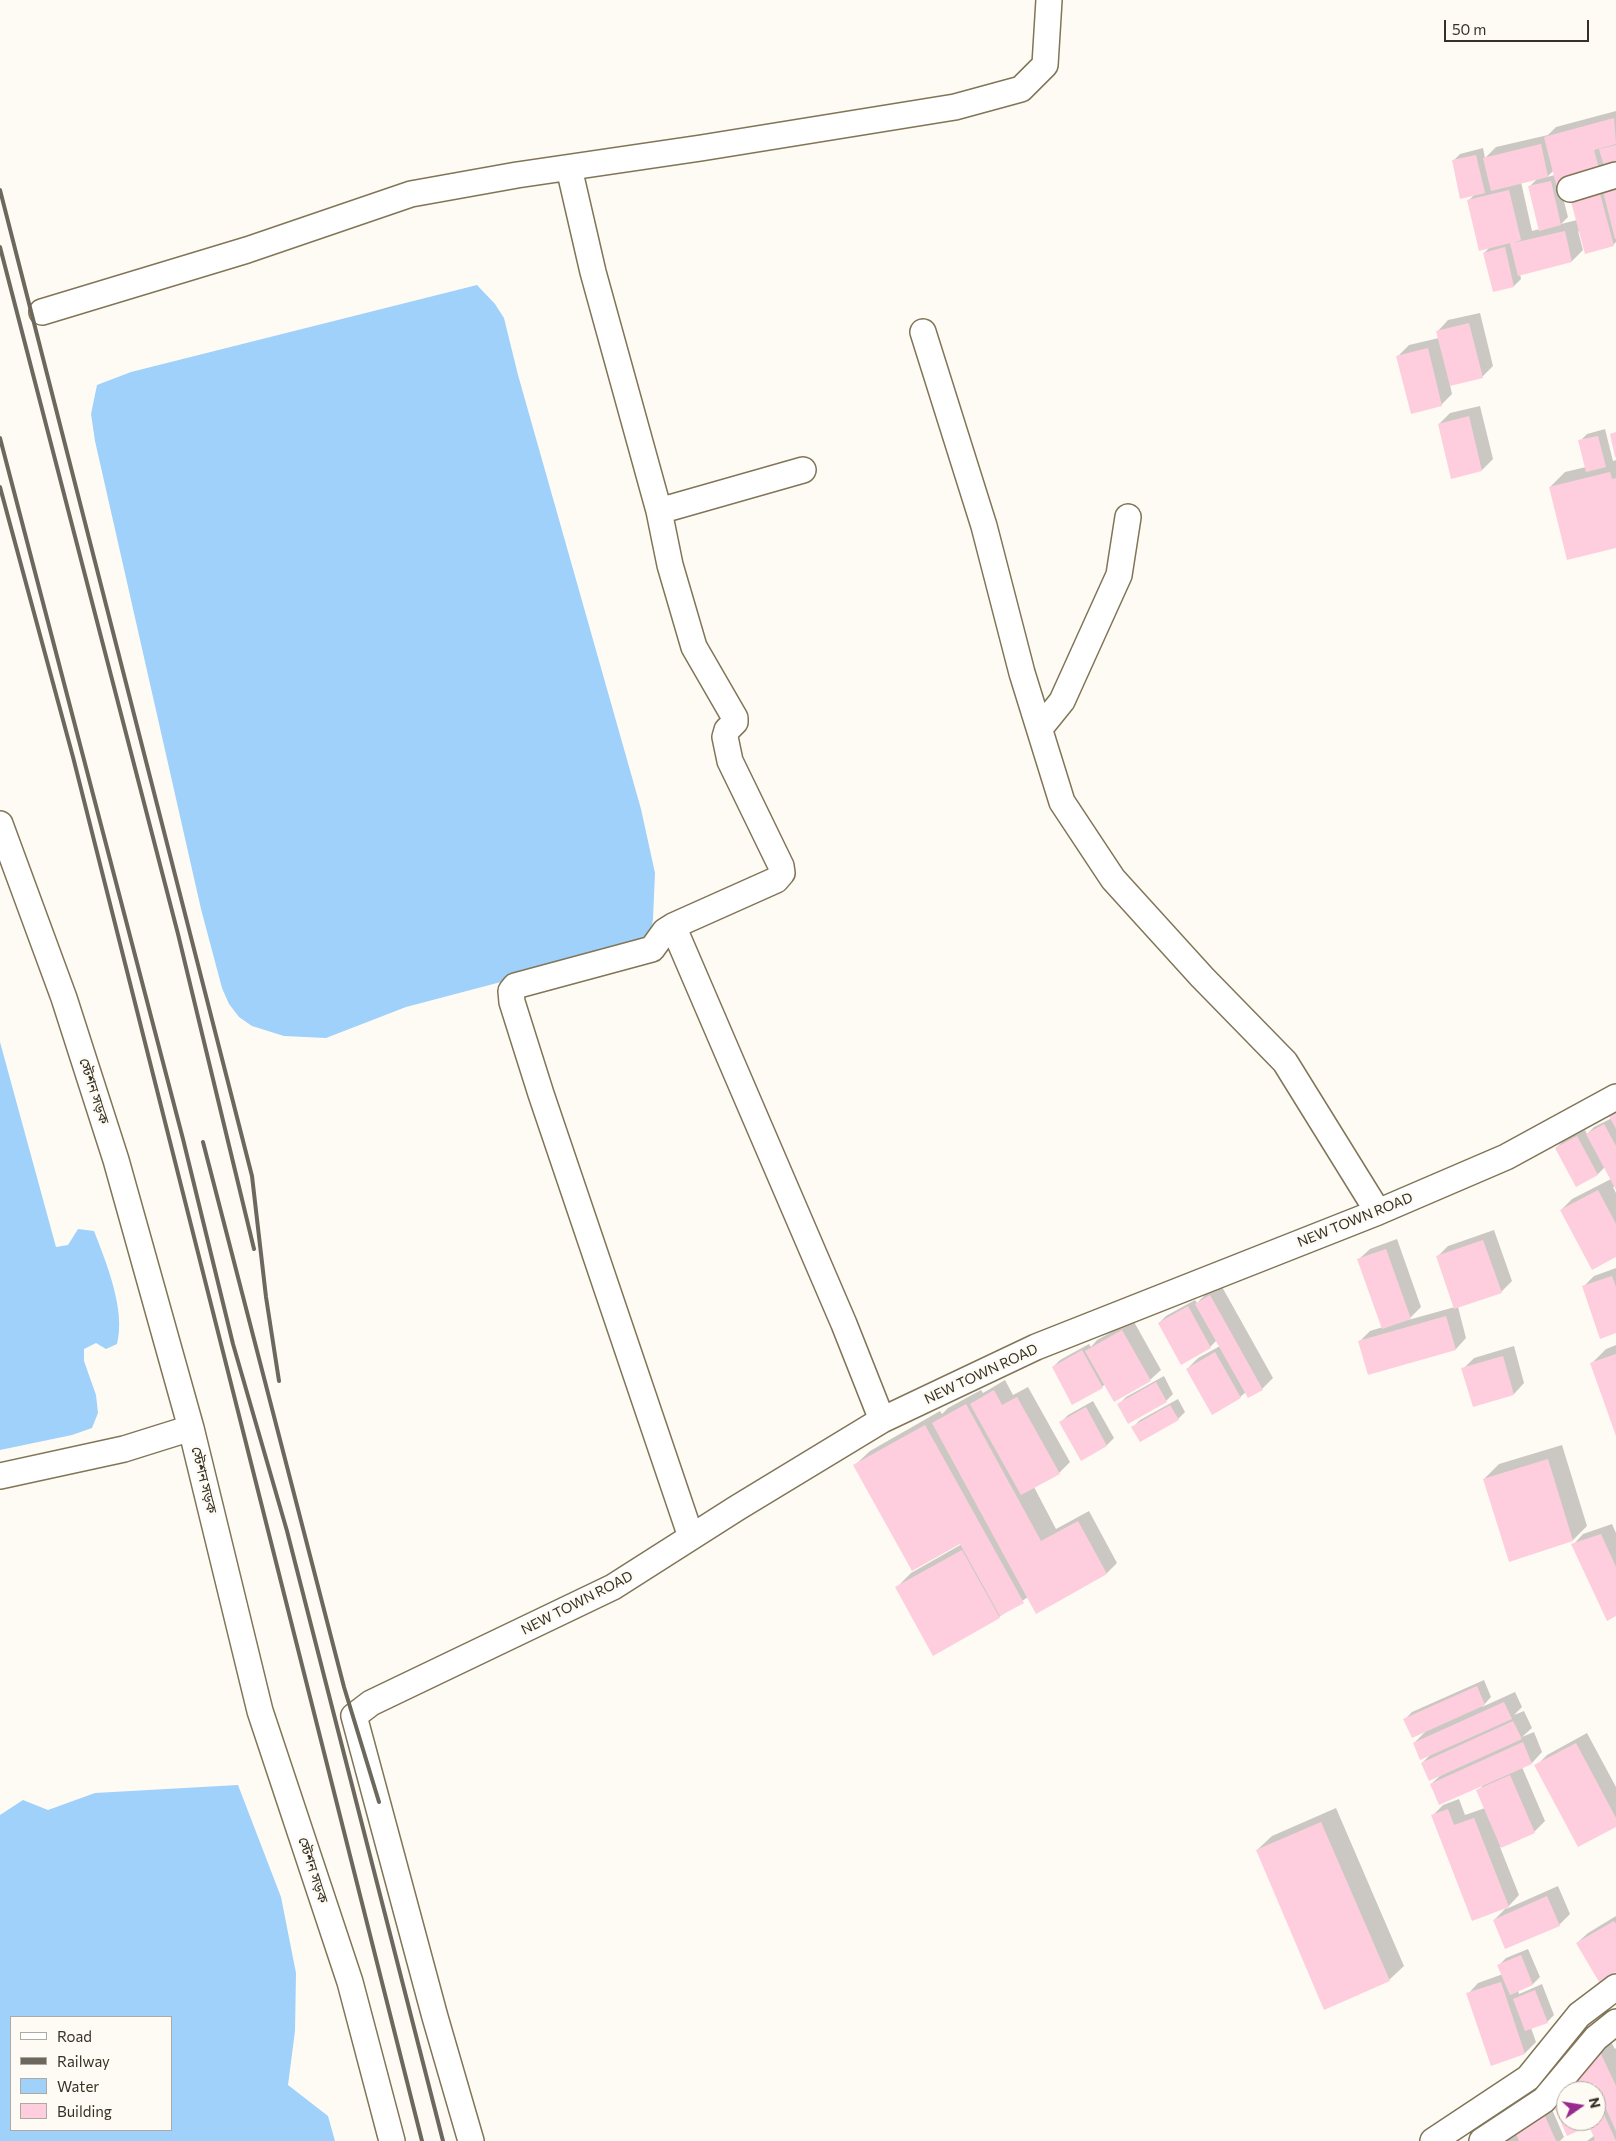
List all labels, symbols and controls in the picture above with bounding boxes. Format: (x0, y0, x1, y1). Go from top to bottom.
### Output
scale bar (1446, 10, 1591, 42)
text: 50 m (1452, 20, 1486, 38)
street label: স্টেশন সড়ক (75, 1056, 113, 1126)
street label: NEW TOWN ROAD (1295, 1189, 1415, 1251)
street label: NEW TOWN ROAD (922, 1340, 1040, 1408)
street label: স্টেশন সড়ক (188, 1445, 220, 1515)
street label: NEW TOWN ROAD (518, 1568, 636, 1638)
street label: স্টেশন সড়ক (294, 1835, 332, 1905)
legend (10, 2016, 172, 2131)
text: Road (57, 2027, 92, 2045)
text: Railway (57, 2052, 110, 2070)
text: Water (57, 2077, 99, 2095)
north arrow (1556, 2081, 1606, 2131)
text: N (1586, 2096, 1605, 2110)
text: Building (57, 2102, 112, 2120)

